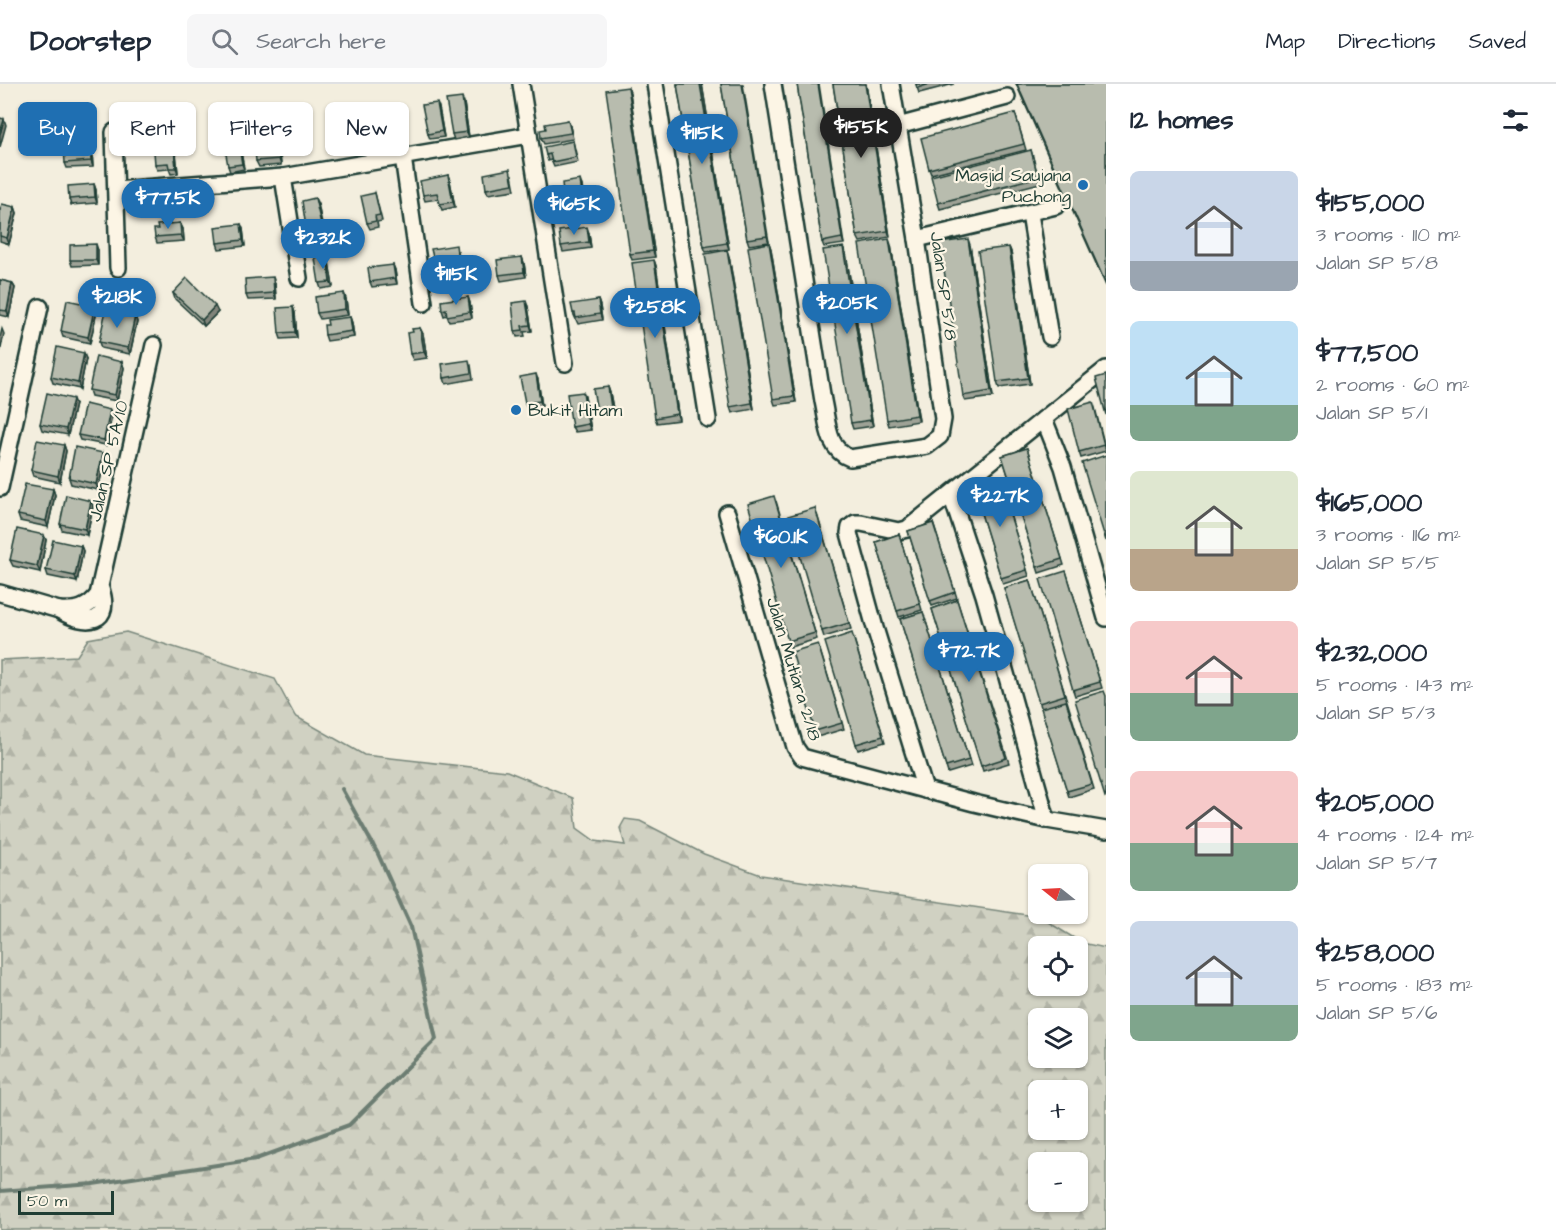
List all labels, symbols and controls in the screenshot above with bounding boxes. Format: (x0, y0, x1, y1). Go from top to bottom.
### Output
search box (187, 14, 607, 68)
text: Doorstep (30, 22, 151, 61)
icon: search (208, 25, 241, 58)
text: Search here (256, 26, 386, 57)
text: Map (1265, 27, 1305, 56)
text: Directions (1338, 27, 1436, 56)
text: Saved (1469, 27, 1526, 56)
chip: Buy (18, 102, 97, 156)
chip: Rent (109, 102, 196, 156)
chip: Filters (208, 102, 313, 156)
chip: New (325, 102, 409, 156)
text: 12 homes (1130, 102, 1233, 138)
icon: filters (1499, 104, 1532, 137)
pin: $155K (819, 108, 903, 159)
text: $155K (834, 113, 888, 141)
pin: $115K (660, 114, 744, 165)
text: $115K (681, 119, 723, 147)
place label: Masjid Saujana Puchong (955, 163, 1071, 210)
marker: Masjid Saujana Puchong (1076, 178, 1090, 192)
pin: $77.5K (119, 179, 217, 230)
text: $77.5K (136, 184, 200, 212)
pin: $165K (532, 185, 616, 236)
text: $155,000 (1316, 185, 1424, 221)
text: $165K (548, 190, 600, 218)
icon: home (1178, 195, 1250, 267)
pin: $232K (281, 219, 365, 270)
text: 3 rooms · 110 m² (1316, 221, 1461, 249)
text: $232K (295, 224, 351, 252)
street label: Jalan SP 5/8 (923, 230, 964, 342)
text: Jalan SP 5/8 (1316, 249, 1438, 277)
pin: $115K (414, 255, 498, 306)
text: $115K (435, 260, 477, 288)
pin: $218K (75, 278, 159, 329)
text: $218K (92, 283, 142, 311)
pin: $205K (805, 284, 889, 335)
pin: $258K (613, 288, 697, 339)
text: $205K (816, 289, 878, 317)
text: $258K (624, 293, 686, 321)
text: $77,500 (1316, 335, 1418, 371)
icon: home (1178, 345, 1250, 417)
text: 2 rooms · 60 m² (1316, 371, 1470, 399)
street label: Jalan SP 5A/10 (82, 398, 135, 524)
place label: Bukit Hitam (528, 398, 622, 423)
text: Jalan SP 5/1 (1316, 399, 1428, 427)
marker: Bukit Hitam (509, 403, 523, 417)
pin: $227K (958, 477, 1042, 528)
text: $227K (971, 482, 1029, 510)
text: $165,000 (1316, 485, 1422, 521)
icon: home (1178, 495, 1250, 567)
pin: $60.1K (732, 518, 830, 569)
text: 3 rooms · 116 m² (1316, 521, 1461, 549)
text: $60.1K (754, 523, 808, 551)
text: Jalan SP 5/5 (1316, 549, 1439, 577)
street label: Jalan Mutiara 2/18 (760, 594, 827, 744)
pin: $72.7K (920, 632, 1018, 683)
text: $232,000 (1316, 635, 1427, 671)
text: $72.7K (938, 637, 1000, 665)
icon: home (1178, 645, 1250, 717)
text: 5 rooms · 143 m² (1316, 671, 1474, 699)
text: Jalan SP 5/3 (1316, 699, 1435, 727)
text: $205,000 (1316, 785, 1434, 821)
icon: home (1178, 795, 1250, 867)
text: 4 rooms · 124 m² (1316, 821, 1474, 849)
text: Jalan SP 5/7 (1316, 849, 1437, 877)
north arrow (1028, 864, 1088, 924)
map controls (1028, 864, 1088, 1212)
text: $258,000 (1316, 935, 1434, 971)
button: locate (1028, 936, 1088, 996)
icon: home (1178, 945, 1250, 1017)
text: 5 rooms · 183 m² (1316, 971, 1473, 999)
text: Jalan SP 5/6 (1316, 999, 1438, 1027)
button: layers (1028, 1008, 1088, 1068)
button: + (1028, 1080, 1088, 1140)
button: − (1028, 1152, 1088, 1212)
scale bar (18, 1188, 114, 1216)
text: 50 m (27, 1190, 67, 1212)

